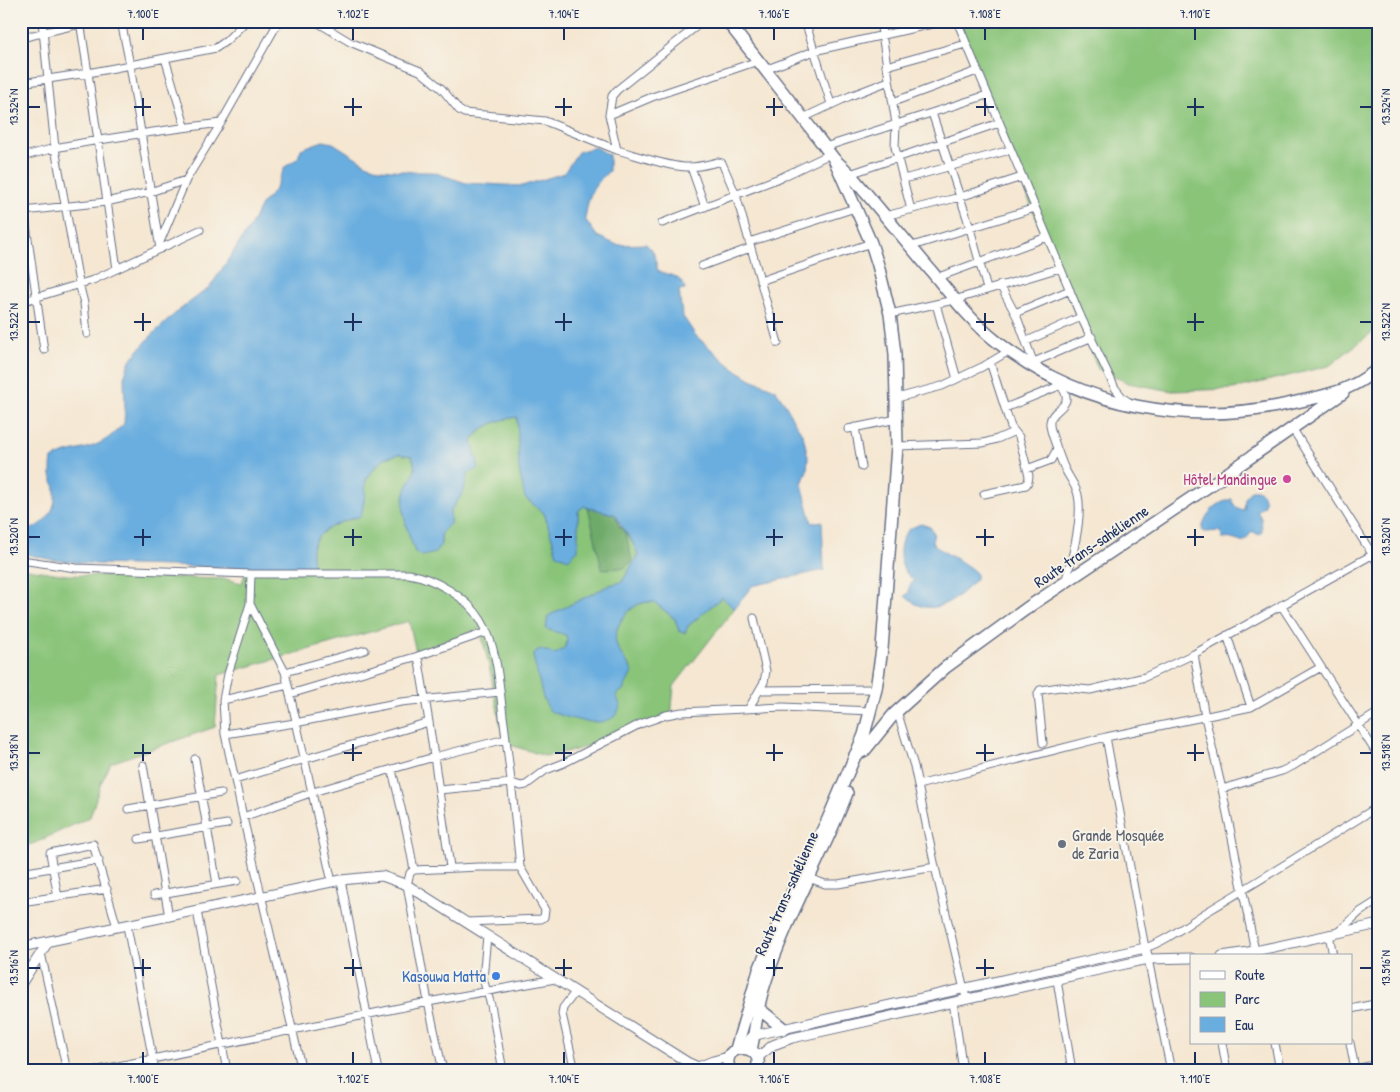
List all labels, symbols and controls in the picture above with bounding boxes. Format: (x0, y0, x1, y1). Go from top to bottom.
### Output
text: 7.100°E (127, 5, 160, 22)
text: 7.102°E (337, 5, 370, 22)
text: 7.104°E (549, 5, 580, 22)
text: 7.106°E (758, 5, 790, 22)
text: 7.108°E (969, 5, 1001, 22)
text: 7.110°E (1180, 5, 1211, 22)
text: 13.524°N (5, 89, 22, 125)
text: 13.524°N (1377, 89, 1394, 125)
text: 13.522°N (5, 303, 22, 341)
text: 13.522°N (1377, 303, 1394, 341)
place label: Hôtel Mandingue (1183, 468, 1278, 490)
marker: Hôtel Mandingue (1281, 473, 1293, 485)
street label: Route trans-sahélienne (1029, 499, 1153, 593)
text: 13.520°N (5, 518, 22, 556)
text: 13.520°N (1377, 518, 1394, 556)
text: 13.518°N (5, 735, 22, 771)
text: 13.518°N (1377, 735, 1394, 771)
place label: Grande Mosquée de Zaria (1072, 824, 1165, 864)
street label: Route trans-sahélienne (749, 827, 824, 959)
marker: Grande Mosquée de Zaria (1056, 838, 1068, 850)
text: 13.516°N (5, 950, 22, 986)
text: 13.516°N (1377, 950, 1394, 986)
legend (1190, 954, 1352, 1044)
text: Route (1235, 964, 1265, 985)
place label: Kasouwa Matta (402, 965, 486, 987)
marker: Kasouwa Matta (490, 970, 502, 982)
text: Parc (1235, 988, 1260, 1009)
text: Eau (1235, 1014, 1254, 1035)
text: 7.100°E (127, 1070, 160, 1087)
text: 7.102°E (337, 1070, 370, 1087)
text: 7.104°E (549, 1070, 580, 1087)
text: 7.106°E (758, 1070, 790, 1087)
text: 7.108°E (969, 1070, 1001, 1087)
text: 7.110°E (1180, 1070, 1211, 1087)

